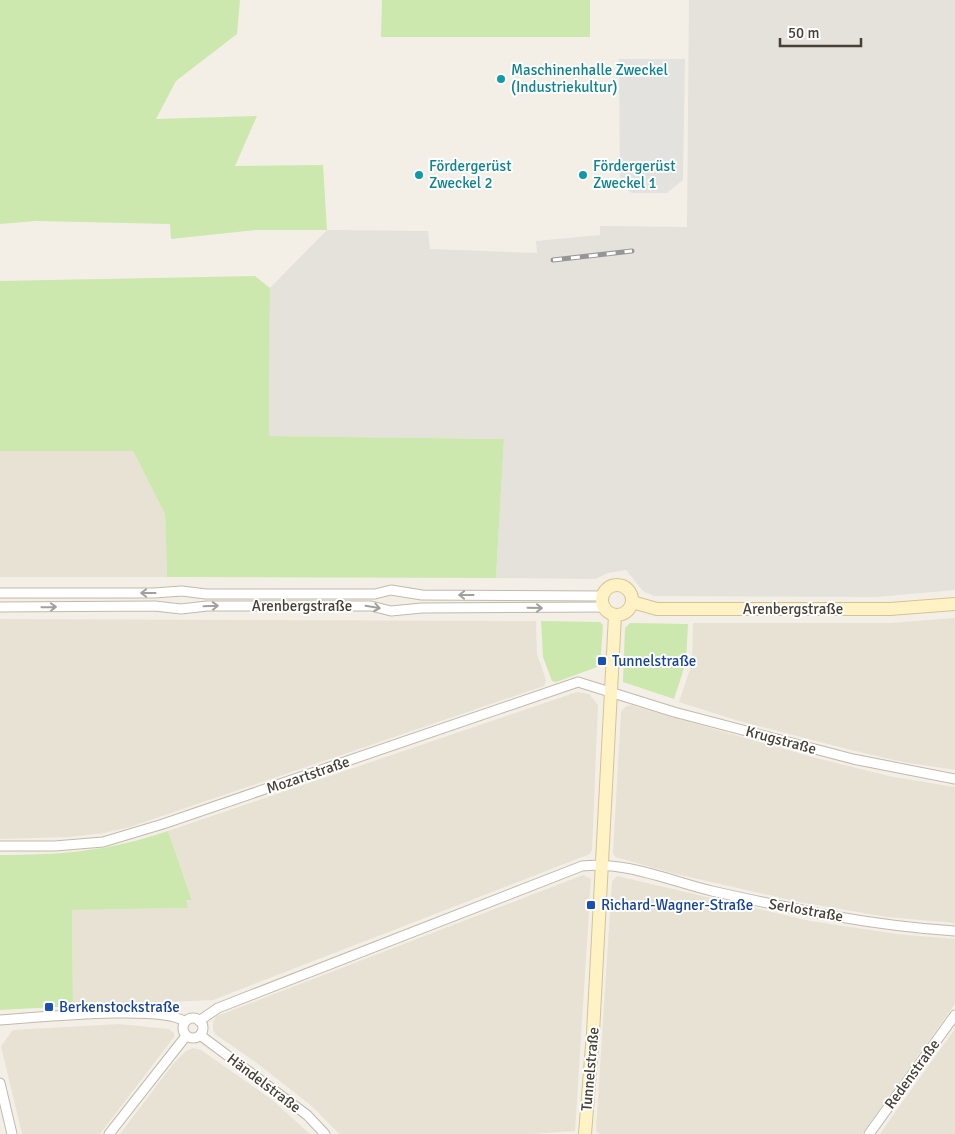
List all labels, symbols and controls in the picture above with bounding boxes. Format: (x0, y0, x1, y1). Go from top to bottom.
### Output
scale bar (780, 15, 861, 47)
text: 50 m (788, 24, 819, 42)
place label: Maschinenhalle Zweckel (Industriekultur) (511, 61, 668, 96)
marker: Maschinenhalle Zweckel (Industriekultur) (495, 73, 507, 85)
place label: Fördergerüst Zweckel 2 (429, 157, 511, 192)
place label: Fördergerüst Zweckel 1 (593, 157, 675, 192)
marker: Fördergerüst Zweckel 2 (413, 169, 425, 181)
marker: Fördergerüst Zweckel 1 (577, 169, 589, 181)
one-way arrow (140, 588, 156, 598)
one-way arrow (459, 590, 475, 600)
street label: Arenbergstraße (252, 597, 352, 615)
street label: Arenbergstraße (743, 600, 843, 618)
one-way arrow (40, 602, 56, 612)
one-way arrow (203, 602, 219, 611)
one-way arrow (365, 602, 381, 612)
one-way arrow (526, 603, 543, 613)
place label: Tunnelstraße (612, 652, 696, 670)
marker: Tunnelstraße (596, 655, 608, 667)
street label: Krugstraße (744, 722, 818, 758)
street label: Mozartstraße (264, 752, 352, 798)
street label: Serlostraße (767, 895, 845, 925)
place label: Richard-Wagner-Straße (601, 896, 753, 914)
marker: Richard-Wagner-Straße (585, 899, 597, 911)
place label: Berkenstockstraße (59, 998, 180, 1016)
marker: Berkenstockstraße (43, 1001, 55, 1013)
street label: Tunnelstraße (577, 1026, 603, 1112)
street label: Redenstraße (881, 1036, 943, 1112)
street label: Händelstraße (224, 1049, 304, 1117)

